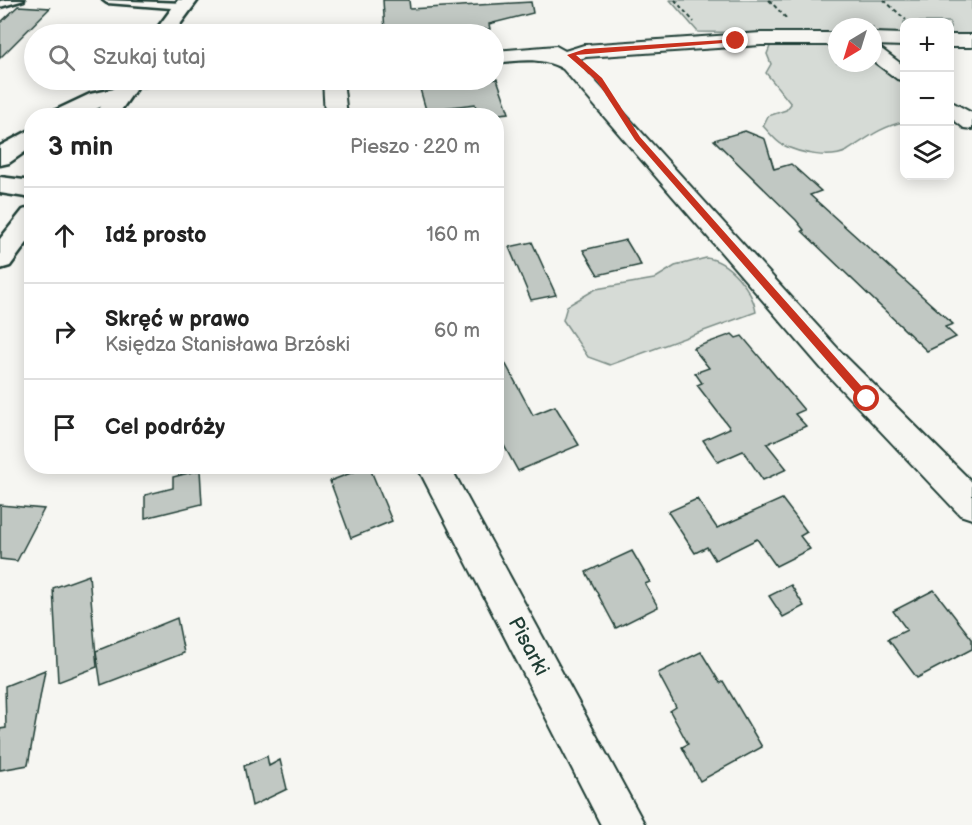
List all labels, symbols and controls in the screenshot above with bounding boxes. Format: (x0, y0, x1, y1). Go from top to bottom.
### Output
north arrow (828, 18, 882, 72)
map controls (900, 18, 954, 180)
button: + (900, 18, 954, 72)
search box (24, 24, 504, 90)
route end (722, 27, 748, 53)
icon: search (45, 41, 78, 74)
text: Szukaj tutaj (93, 44, 206, 71)
button: − (900, 72, 954, 126)
button: layers (900, 126, 954, 180)
text: 3 min (48, 132, 113, 163)
text: Pieszo · 220 m (350, 135, 480, 159)
icon: ahead (48, 219, 81, 252)
text: Idź prosto (105, 222, 207, 249)
text: 160 m (426, 223, 480, 247)
text: Skręć w prawo (105, 306, 250, 333)
icon: right (48, 315, 81, 348)
text: 60 m (434, 319, 480, 343)
text: Księdza Stanisława Brzóski (105, 333, 350, 357)
route start (853, 385, 879, 411)
icon: arrive (48, 411, 81, 444)
text: Cel podróży (105, 414, 225, 441)
street label: Pisarki (503, 612, 554, 680)

